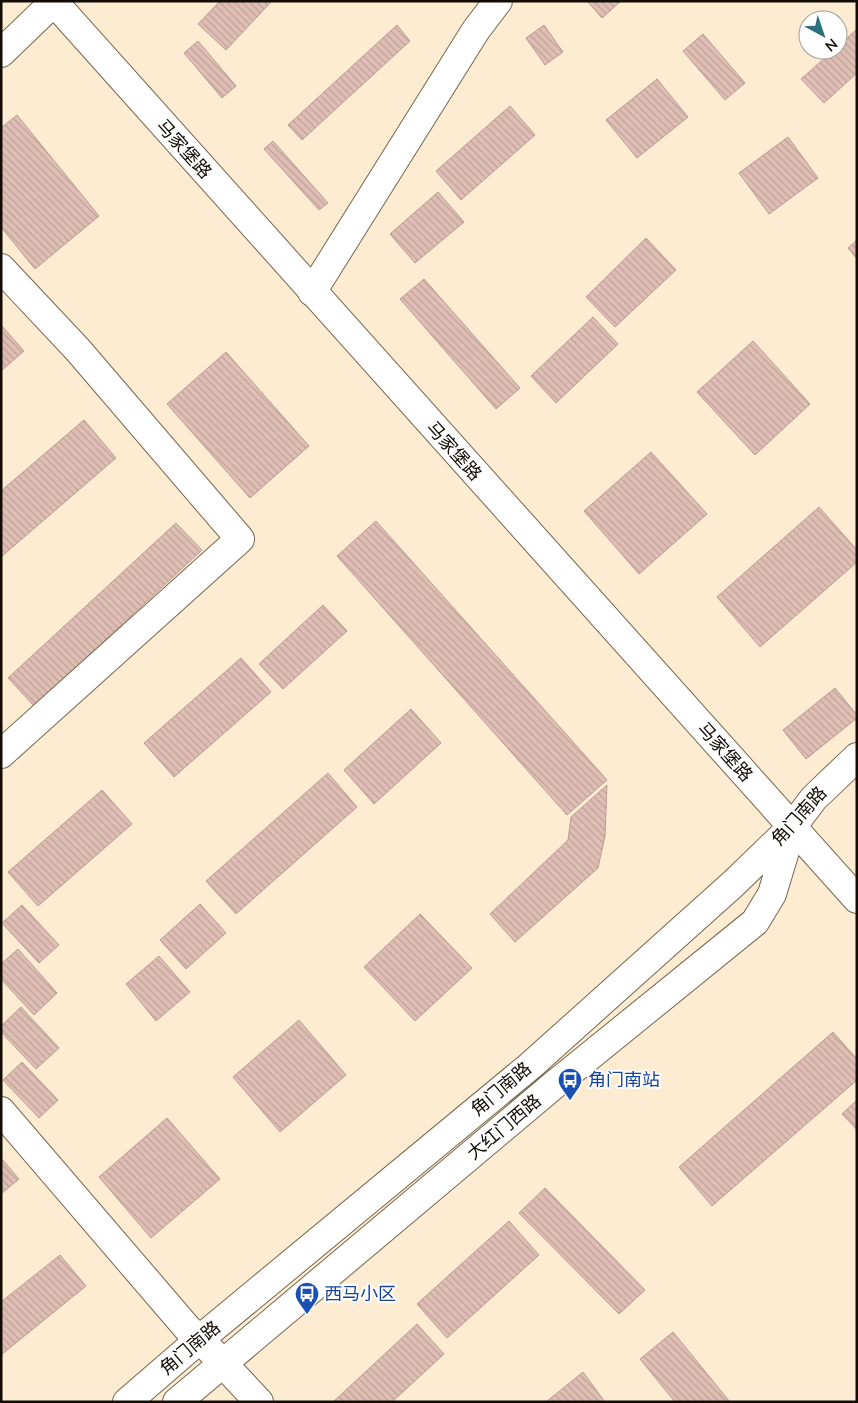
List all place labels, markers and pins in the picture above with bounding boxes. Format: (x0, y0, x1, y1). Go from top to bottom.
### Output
bus stop icon: 角门南站 (557, 1067, 583, 1101)
place label: 角门南站 (588, 1068, 660, 1090)
bus stop icon: 西马小区 (294, 1281, 320, 1315)
place label: 西马小区 (324, 1282, 396, 1304)

